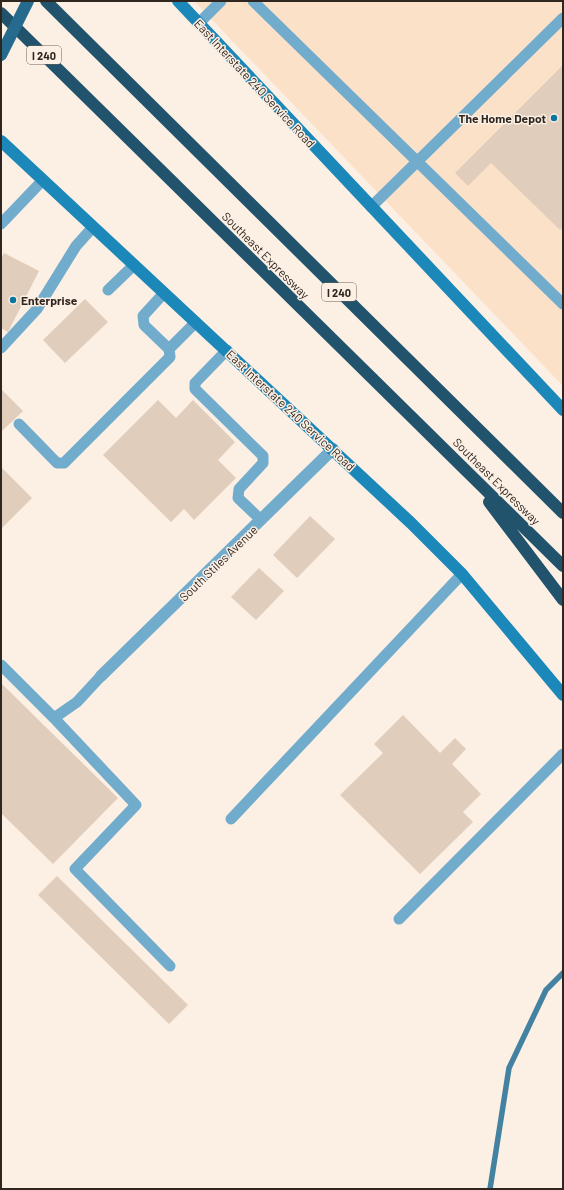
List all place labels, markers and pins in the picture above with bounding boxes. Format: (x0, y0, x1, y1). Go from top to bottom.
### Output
place label: The Home Depot (459, 111, 546, 125)
marker: The Home Depot (549, 113, 559, 123)
place label: Enterprise (21, 293, 78, 307)
marker: Enterprise (8, 295, 18, 305)

